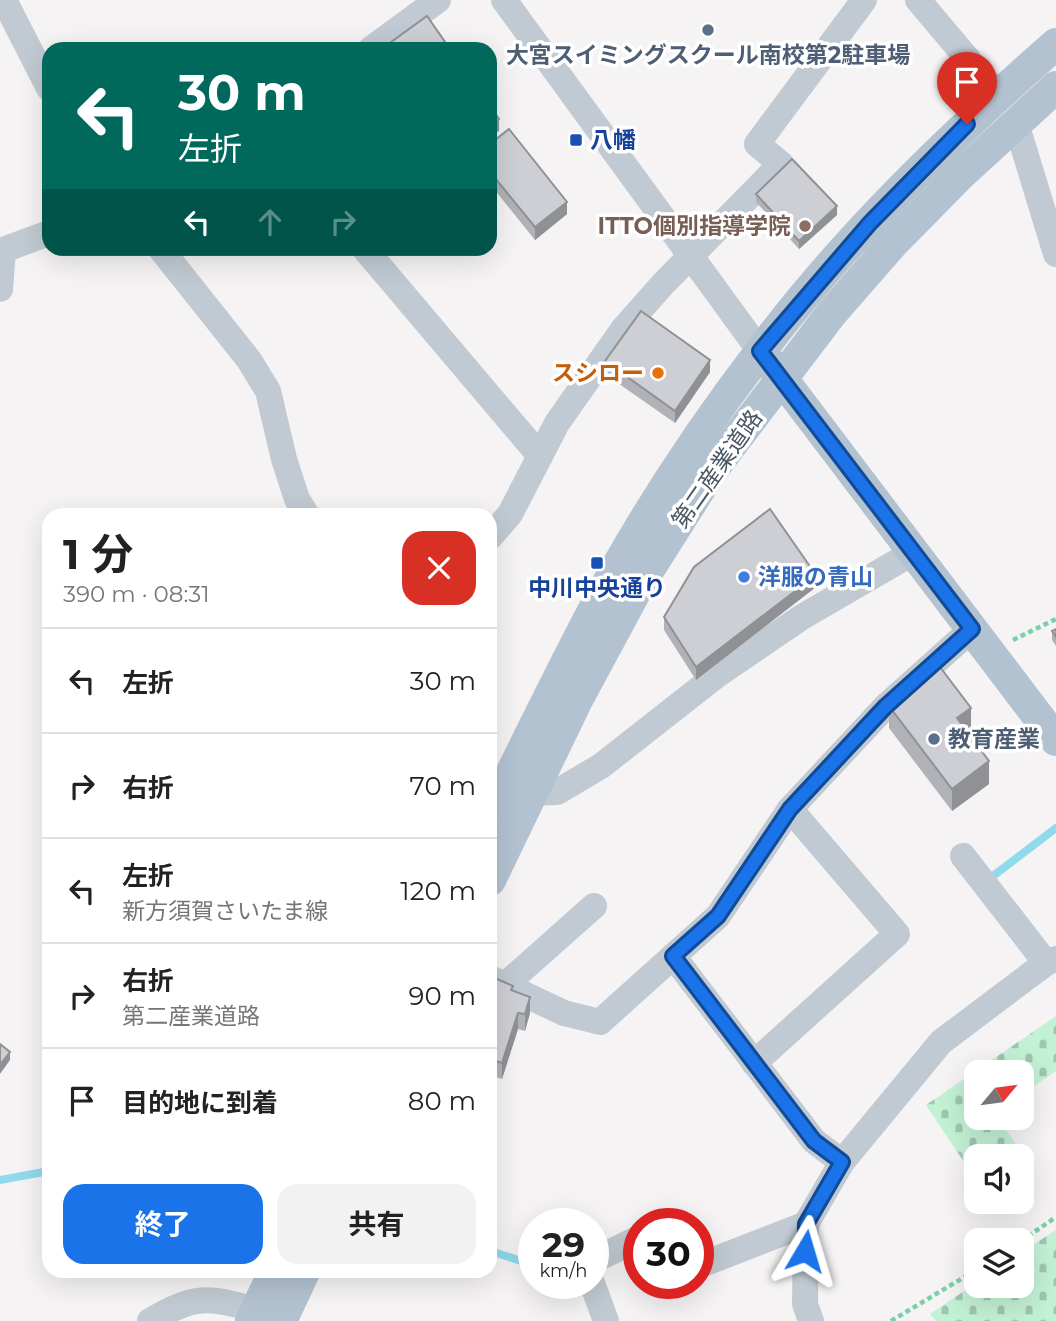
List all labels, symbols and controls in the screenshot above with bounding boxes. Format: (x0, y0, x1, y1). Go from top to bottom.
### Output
marker: 大宮スイミングスクール南校第2駐車場 (700, 22, 716, 38)
place label: 大宮スイミングスクール南校第2駐車場 (506, 41, 910, 69)
pin (937, 52, 997, 124)
text: 30 m (178, 63, 306, 122)
icon: arrive (948, 63, 986, 101)
icon: left (63, 70, 154, 161)
place label: 八幡 (590, 126, 636, 154)
text: 左折 (178, 129, 242, 168)
marker: 八幡 (568, 132, 584, 148)
icon: left (178, 203, 216, 241)
icon: ahead (251, 203, 289, 241)
icon: right (324, 203, 362, 241)
place label: ITTO個別指導学院 (598, 212, 791, 240)
marker: ITTO個別指導学院 (797, 218, 813, 234)
place label: スシロー (552, 359, 644, 387)
marker: スシロー (650, 365, 666, 381)
street label: 第二産業道路 (666, 404, 768, 534)
text: 1 分 (63, 528, 133, 580)
button: close (402, 531, 476, 605)
marker: 中川中央通り (589, 555, 605, 571)
place label: 洋服の青山 (758, 563, 873, 591)
marker: 洋服の青山 (736, 569, 752, 585)
place label: 中川中央通り (528, 574, 666, 602)
text: 390 m · 08:31 (63, 580, 210, 608)
icon: left (63, 662, 101, 700)
text: 30 m (410, 665, 476, 697)
text: 左折 (122, 667, 174, 699)
place label: 教育産業 (948, 725, 1040, 753)
marker: 教育産業 (926, 731, 942, 747)
icon: right (63, 767, 101, 805)
text: 70 m (410, 770, 476, 802)
text: 右折 (122, 772, 174, 804)
text: 左折 (122, 860, 174, 892)
icon: left (63, 872, 101, 910)
text: 120 m (400, 875, 476, 907)
text: 新方須賀さいたま線 (122, 897, 328, 925)
text: 右折 (122, 965, 174, 997)
icon: right (63, 977, 101, 1015)
text: 90 m (409, 980, 476, 1012)
text: 第二産業道路 (122, 1002, 260, 1030)
north arrow (964, 1060, 1034, 1130)
map controls (964, 1060, 1034, 1298)
icon: arrive (63, 1082, 101, 1120)
text: 80 m (408, 1085, 476, 1117)
text: 目的地に到着 (122, 1087, 278, 1119)
button: sound (964, 1144, 1034, 1214)
button: 終了 (63, 1184, 263, 1264)
button: 共有 (277, 1184, 476, 1264)
speed limit sign: 30 (623, 1208, 714, 1299)
position arrow (768, 1214, 842, 1288)
text: 29 (542, 1223, 585, 1266)
button: layers (964, 1228, 1034, 1298)
text: km/h (539, 1260, 588, 1282)

